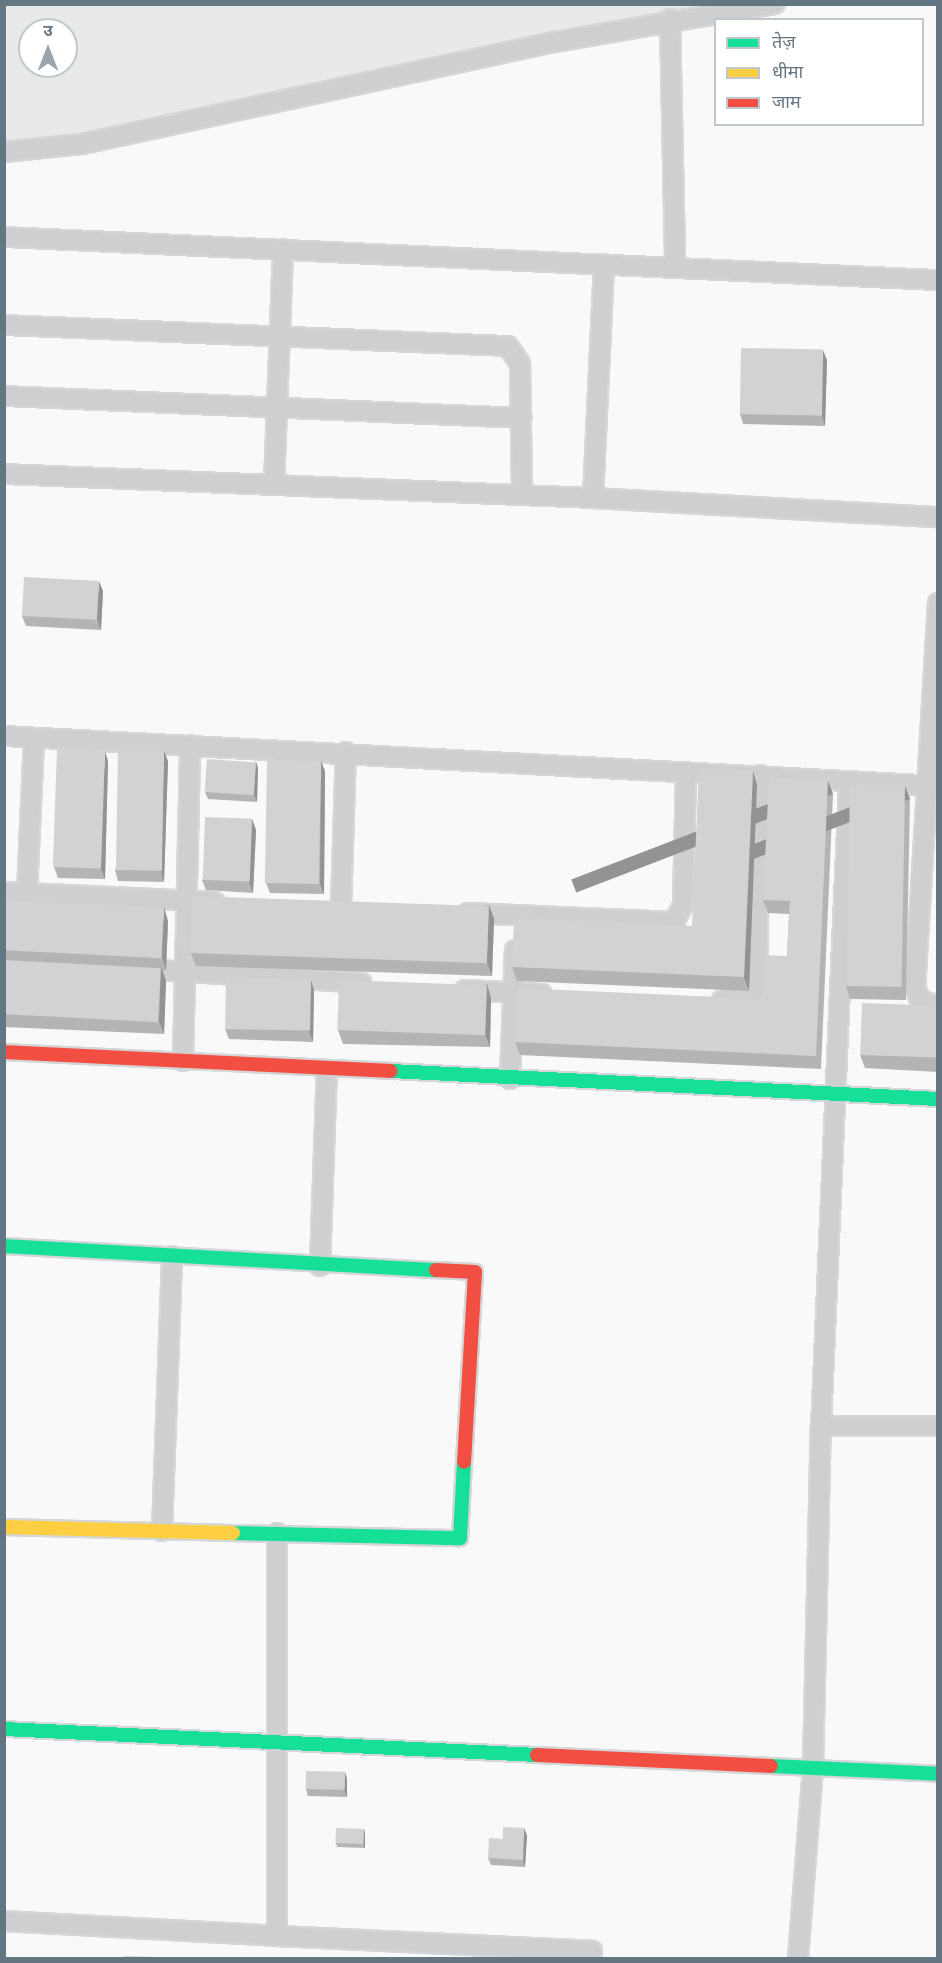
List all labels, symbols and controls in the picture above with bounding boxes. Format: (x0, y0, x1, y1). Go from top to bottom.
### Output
north arrow (18, 18, 78, 78)
legend (714, 18, 924, 126)
text: उ (43, 22, 53, 42)
text: तेज़ (772, 32, 796, 55)
text: धीमा (772, 62, 803, 85)
text: जाम (772, 92, 801, 115)

